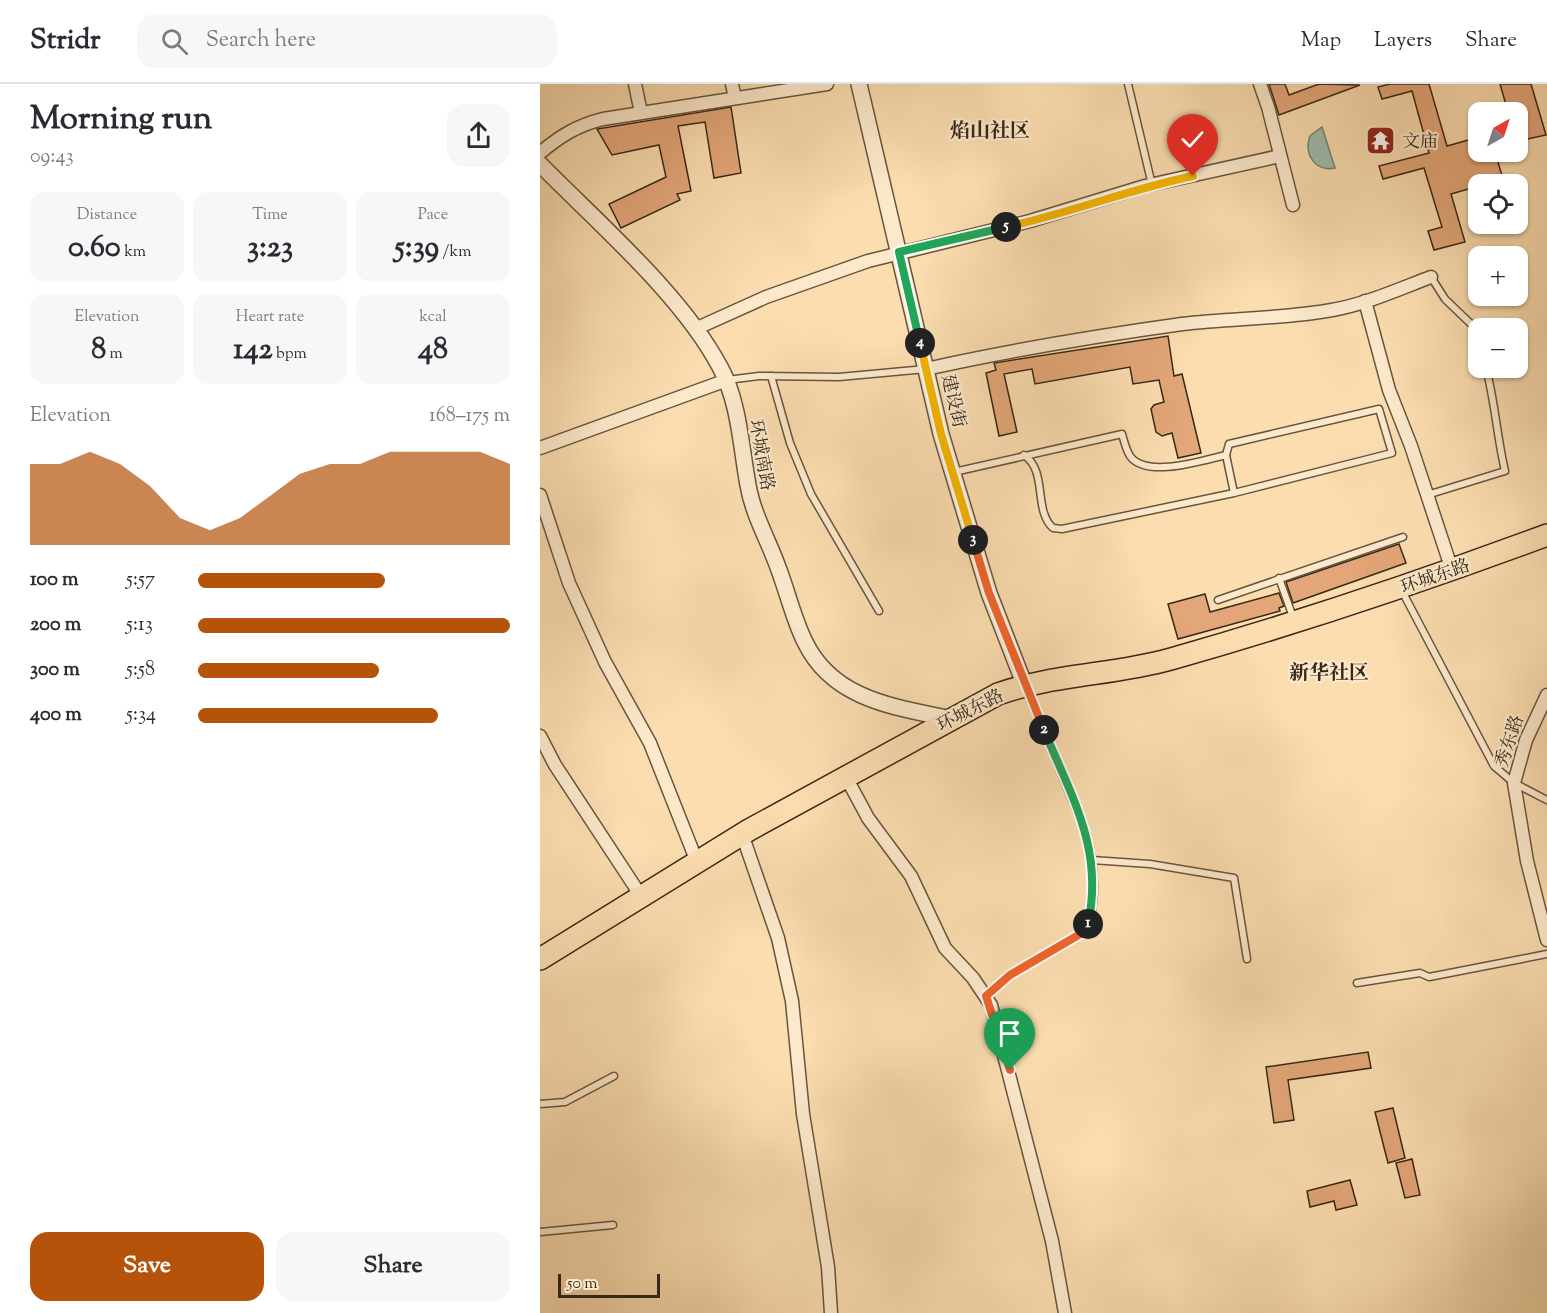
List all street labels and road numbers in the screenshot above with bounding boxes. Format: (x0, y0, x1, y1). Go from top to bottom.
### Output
street label: 建设街 (933, 372, 971, 431)
street label: 环城南路 (741, 418, 779, 493)
street label: 环城东路 (1397, 554, 1474, 602)
street label: 环城东路 (933, 684, 1009, 740)
street label: 秀东路 (1490, 712, 1532, 771)

